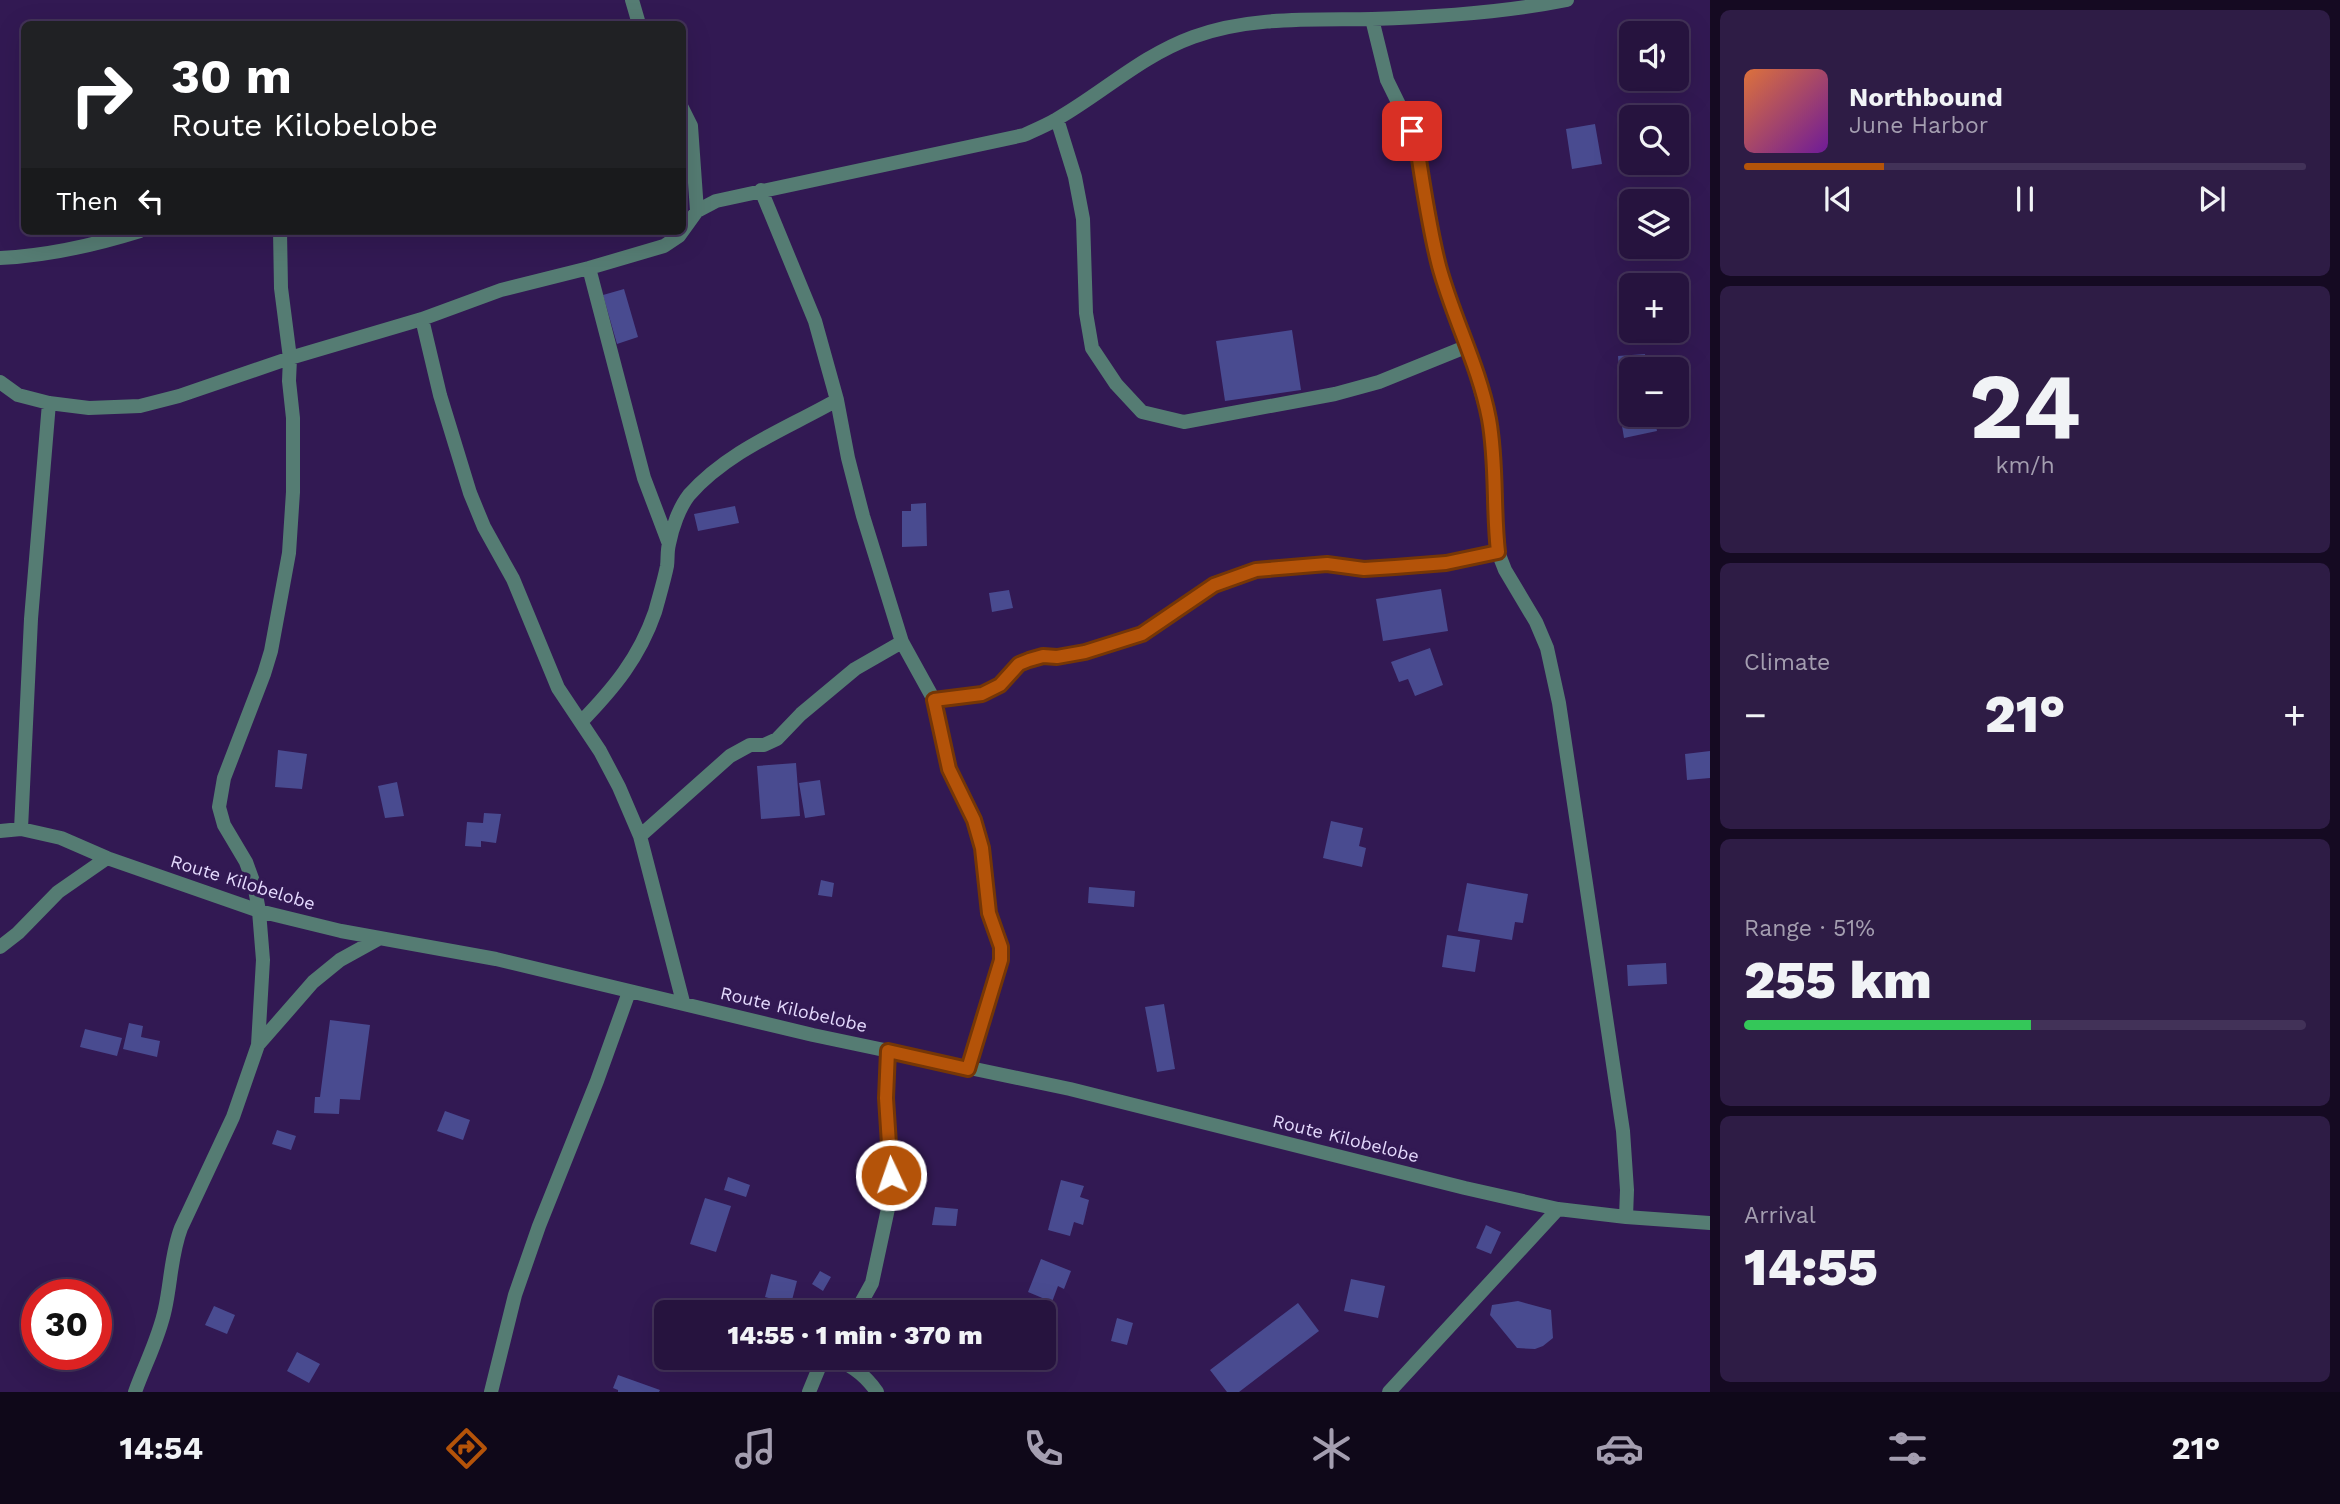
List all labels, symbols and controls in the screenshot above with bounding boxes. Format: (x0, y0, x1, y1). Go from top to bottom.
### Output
map controls (1619, 21, 1689, 427)
button: sound (1619, 21, 1689, 91)
text: 30 m (171, 47, 292, 105)
icon: right (56, 49, 147, 140)
text: Northbound (1849, 82, 2003, 112)
pin (1382, 101, 1442, 161)
button: search (1619, 105, 1689, 175)
text: Route Kilobelobe (171, 106, 438, 144)
icon: arrive (1393, 112, 1431, 150)
text: June Harbor (1849, 112, 1988, 139)
icon: previous (1819, 180, 1857, 218)
icon: pause (2006, 180, 2044, 218)
icon: next (2193, 180, 2231, 218)
icon: left (132, 182, 170, 220)
text: Then (56, 186, 118, 216)
button: layers (1619, 189, 1689, 259)
button: + (1619, 273, 1689, 343)
text: 24 (1969, 353, 2081, 460)
button: − (1619, 357, 1689, 427)
text: km/h (1995, 452, 2055, 479)
text: Climate (1744, 649, 1830, 676)
text: 21° (1985, 684, 2065, 745)
text: − (1744, 693, 1767, 737)
text: + (2283, 693, 2306, 737)
street label: Route Kilobelobe (168, 850, 318, 914)
text: Range · 51% (1744, 915, 1875, 942)
text: 255 km (1744, 950, 1932, 1011)
street label: Route Kilobelobe (718, 982, 870, 1036)
street label: Route Kilobelobe (1271, 1110, 1421, 1166)
position arrow (854, 1138, 928, 1212)
text: Arrival (1744, 1202, 1816, 1229)
text: 14:55 (1744, 1237, 1878, 1298)
speed limit sign: 30 (21, 1279, 112, 1370)
text: 14:55 · 1 min · 370 m (727, 1320, 983, 1350)
icon: directions (442, 1424, 491, 1473)
icon: music (731, 1424, 780, 1473)
icon: phone (1019, 1424, 1068, 1473)
icon: climate (1307, 1424, 1356, 1473)
icon: car (1595, 1424, 1644, 1473)
icon: filters (1883, 1424, 1932, 1473)
text: 14:54 (120, 1429, 203, 1467)
text: 21° (2172, 1429, 2220, 1467)

